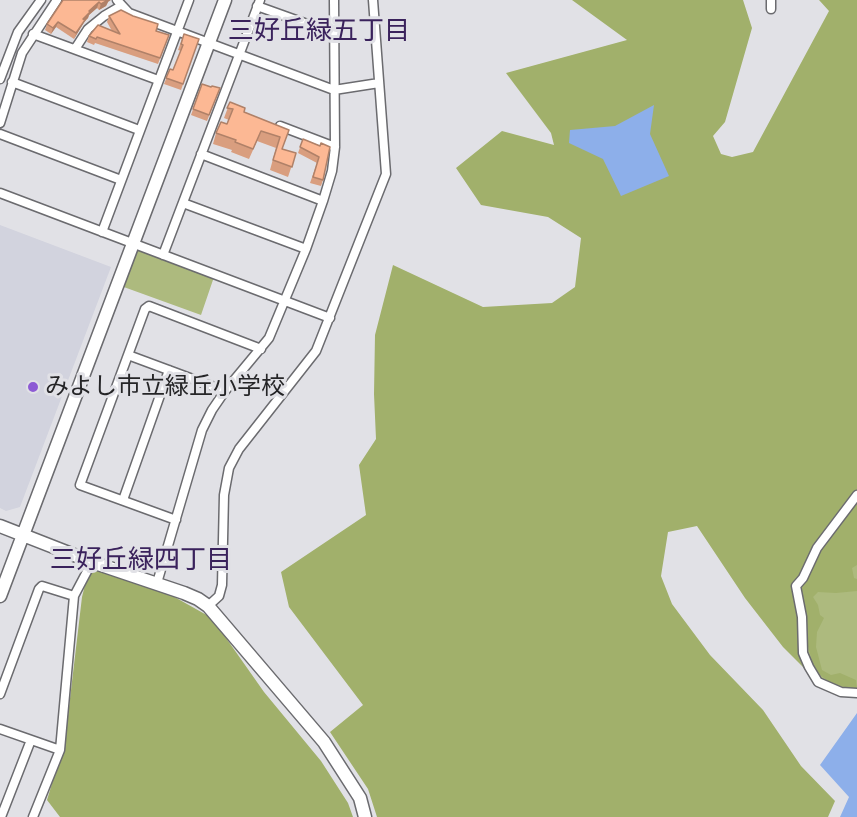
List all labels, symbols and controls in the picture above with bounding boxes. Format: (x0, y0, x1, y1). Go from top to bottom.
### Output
district label: 三好丘緑五丁目 (228, 15, 410, 47)
place label: みよし市立緑丘小学校 (45, 373, 285, 401)
marker: みよし市立緑丘小学校 (26, 380, 40, 394)
district label: 三好丘緑四丁目 (50, 544, 232, 576)

